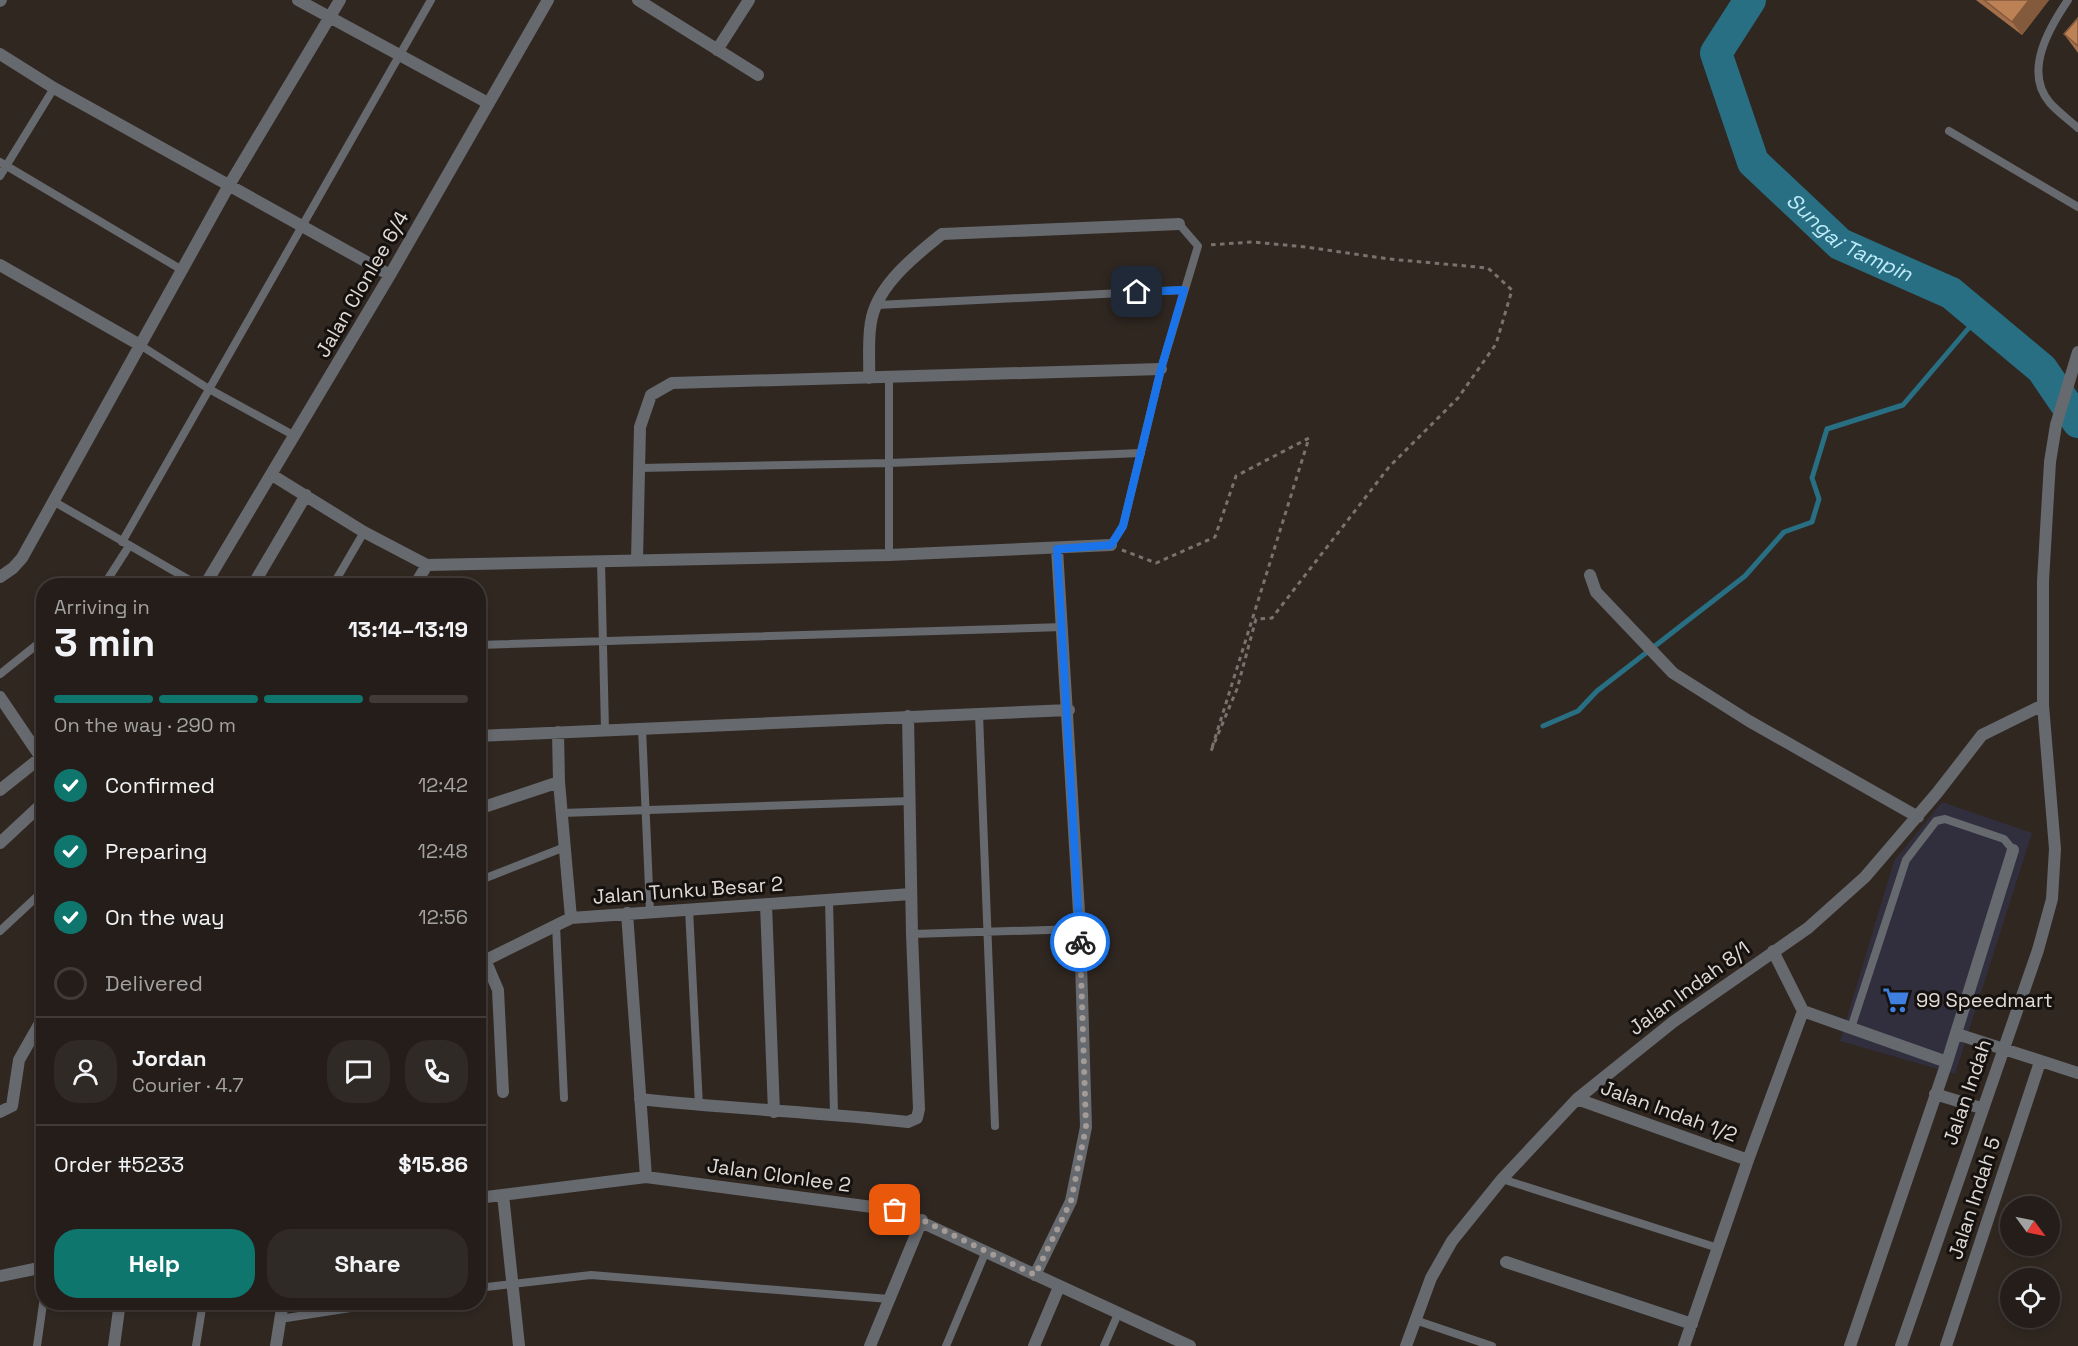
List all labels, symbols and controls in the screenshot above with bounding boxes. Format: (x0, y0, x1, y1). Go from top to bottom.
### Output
water label: Sungai Tampin (1781, 187, 1918, 288)
street label: Jalan Clonlee 6/4 (310, 206, 414, 362)
pin (1111, 266, 1162, 317)
icon: home (1120, 275, 1153, 308)
text: Arriving in (54, 594, 150, 620)
text: 13:14–13:19 (348, 615, 468, 643)
text: 3 min (54, 618, 155, 667)
text: On the way · 290 m (54, 712, 236, 738)
icon: check (54, 769, 87, 802)
text: Confirmed (105, 771, 215, 799)
text: 12:42 (418, 772, 468, 798)
icon: check (54, 835, 87, 868)
text: Preparing (105, 837, 207, 865)
text: 12:48 (418, 838, 468, 864)
street label: Jalan Tunku Besar 2 (592, 870, 784, 910)
icon: check (54, 901, 87, 934)
text: On the way (105, 903, 224, 931)
text: 12:56 (418, 904, 468, 930)
courier (1050, 912, 1110, 972)
icon: bike (1064, 926, 1097, 959)
street label: Jalan Indah 8/1 (1623, 935, 1755, 1041)
text: Delivered (105, 969, 203, 997)
supermarket icon: 99 Speedmart (1881, 985, 1911, 1015)
place label: 99 Speedmart (1916, 987, 2053, 1013)
street label: Jalan Indah (1937, 1036, 1997, 1148)
button: person (54, 1040, 117, 1103)
button: chat (327, 1040, 390, 1103)
button: phone (405, 1040, 468, 1103)
text: Jordan (132, 1044, 207, 1072)
text: Courier · 4.7 (132, 1072, 243, 1098)
street label: Jalan Indah 1/2 (1597, 1074, 1741, 1148)
street label: Jalan Indah 5 (1942, 1133, 2006, 1263)
text: Order #5233 (54, 1150, 184, 1178)
text: $15.86 (398, 1150, 468, 1178)
street label: Jalan Clonlee 2 (705, 1152, 853, 1198)
pin (869, 1184, 920, 1235)
icon: bag (878, 1193, 911, 1226)
north arrow (2000, 1196, 2060, 1256)
map controls (2000, 1196, 2060, 1328)
button: Help (54, 1229, 255, 1298)
button: Share (267, 1229, 468, 1298)
button: locate (2000, 1268, 2060, 1328)

